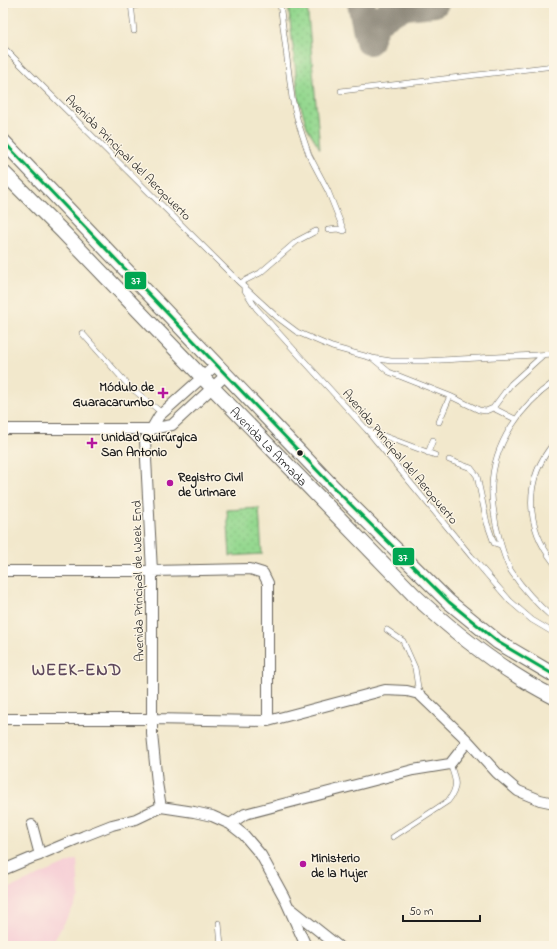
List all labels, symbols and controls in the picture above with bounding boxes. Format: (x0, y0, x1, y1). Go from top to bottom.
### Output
street label: Avenida Principal del Aeropuerto (61, 91, 195, 226)
line badge: 37 (124, 271, 147, 290)
text: 37 (130, 273, 141, 289)
place label: Módulo de Guaracarumbo (72, 378, 155, 412)
street label: Avenida Principal del Aeropuerto (337, 385, 462, 529)
marker: Módulo de Guaracarumbo (157, 387, 169, 399)
street label: Avenida La Armada (225, 403, 311, 491)
place label: Unidad Quirúrgica San Antonio (101, 428, 197, 462)
marker: Unidad Quirúrgica San Antonio (86, 437, 98, 449)
unlabelled marker (295, 448, 305, 458)
place label: Registro Civil de Urimare (177, 468, 243, 502)
marker: Registro Civil de Urimare (165, 478, 175, 488)
street label: Avenida Principal de Week End (128, 499, 149, 662)
line badge: 37 (392, 547, 415, 566)
text: 37 (397, 550, 408, 566)
district label: WEEK-END (32, 658, 122, 683)
place label: Ministerio de la Mujer (311, 849, 369, 883)
marker: Ministerio de la Mujer (298, 859, 308, 869)
scale bar (403, 897, 480, 923)
text: 50 m (409, 903, 433, 921)

